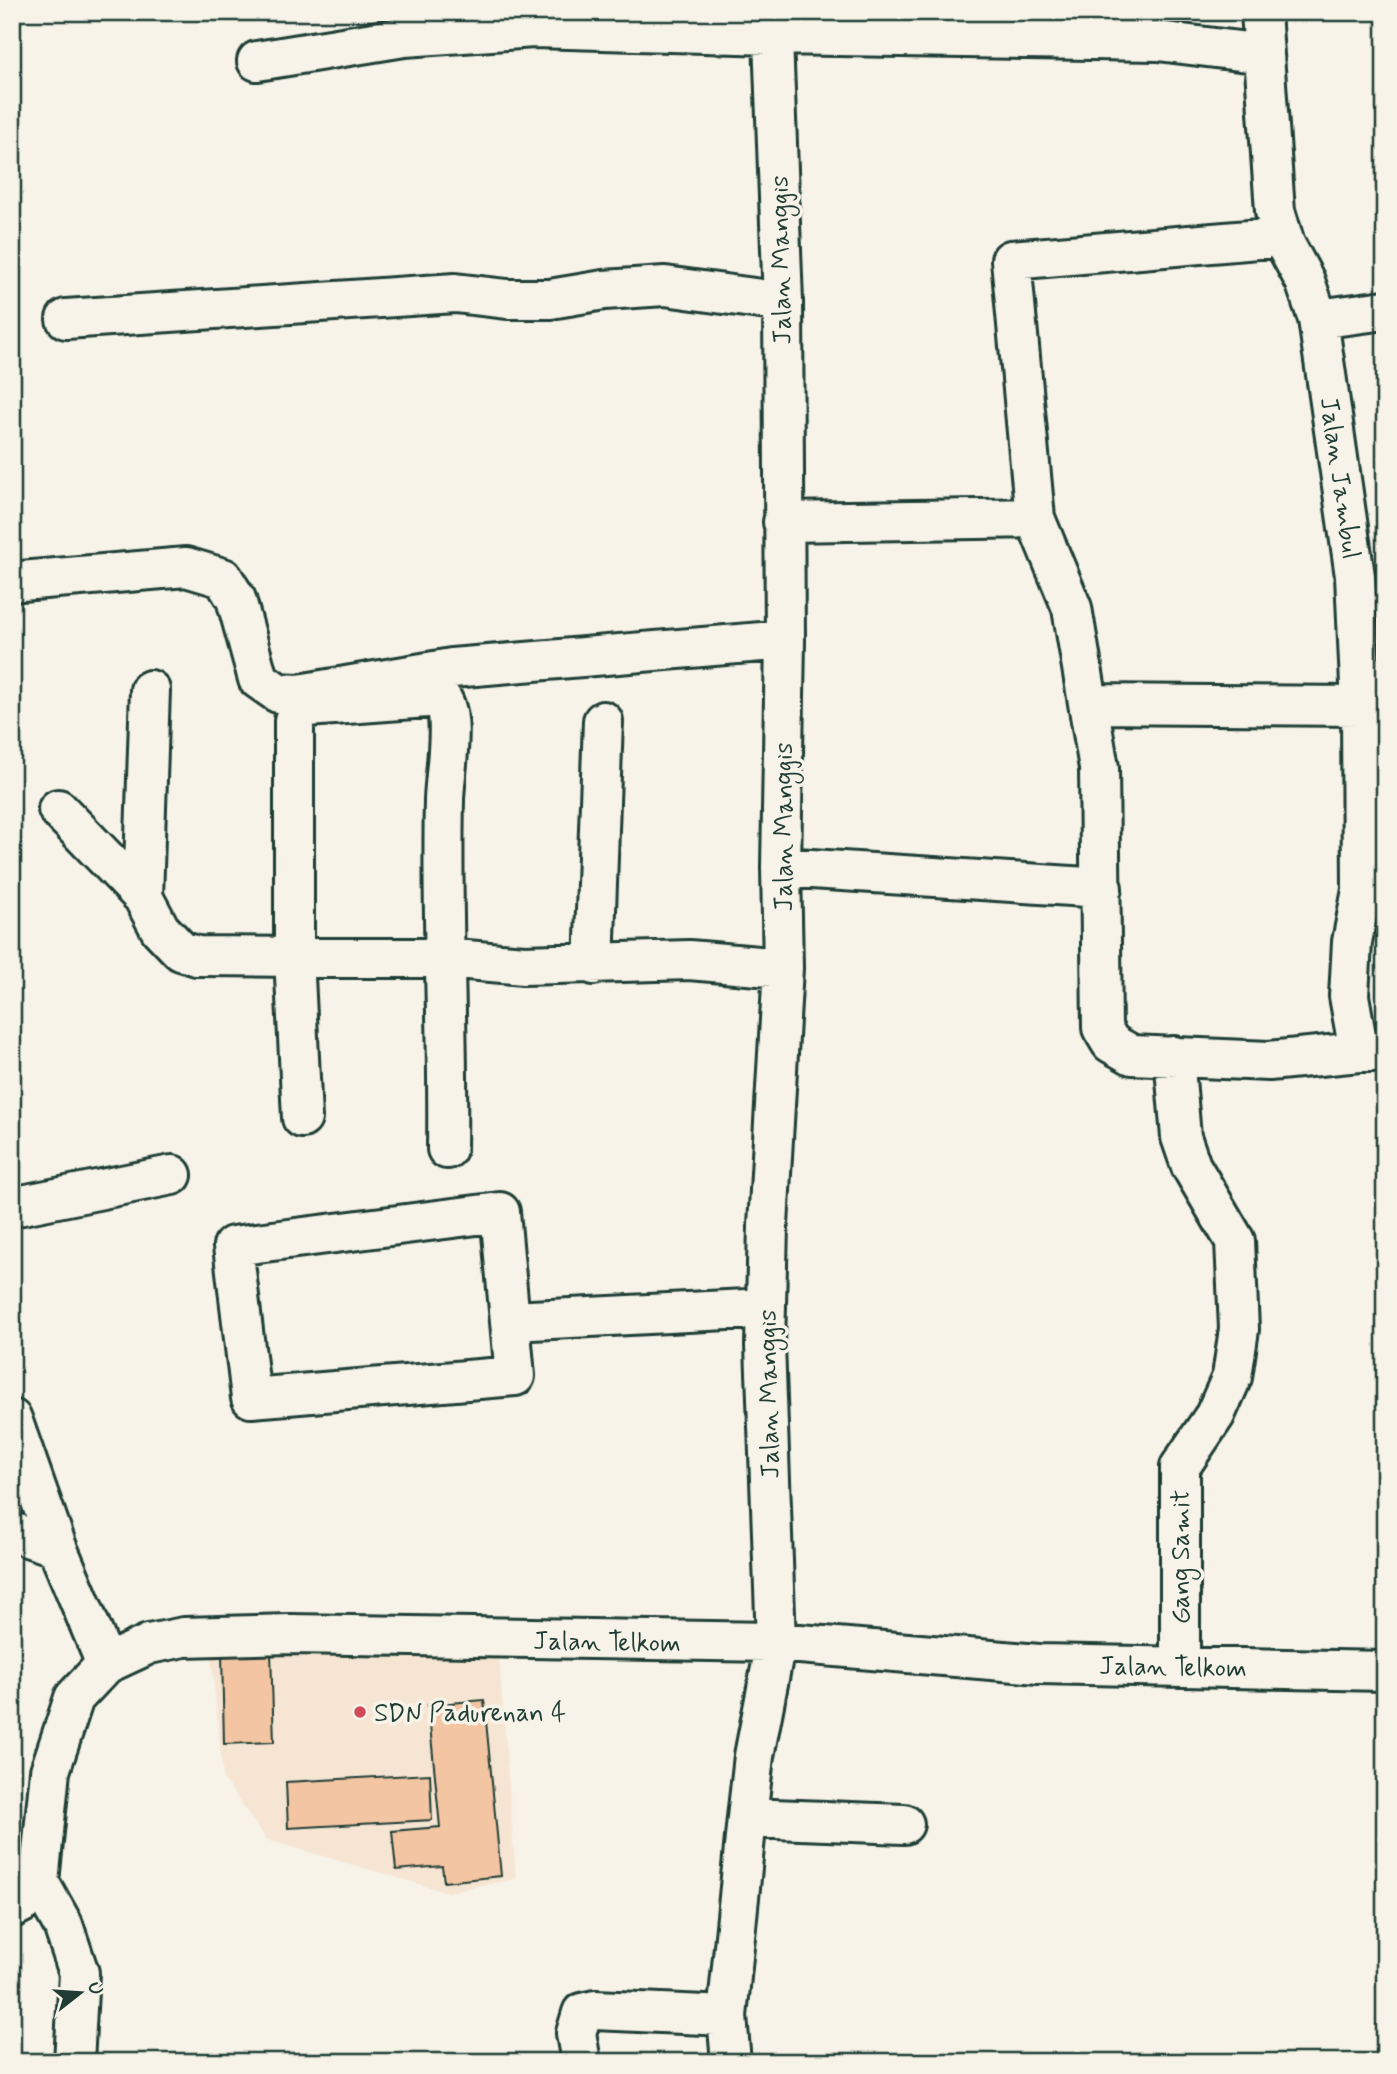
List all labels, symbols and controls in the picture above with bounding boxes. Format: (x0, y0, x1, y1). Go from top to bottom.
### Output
street label: Jalan Manggis (764, 175, 802, 345)
street label: Jalan Jambul (1311, 395, 1367, 561)
street label: Jalan Manggis (768, 742, 804, 912)
street label: Jalan Manggis (752, 1309, 790, 1479)
street label: Gang Samit (1165, 1490, 1201, 1624)
street label: Jalan Telkom (533, 1625, 681, 1661)
street label: Jalan Telkom (1099, 1650, 1247, 1686)
place label: SDN Padurenan 4 (374, 1697, 566, 1731)
marker: SDN Padurenan 4 (352, 1704, 368, 1720)
north arrow (46, 1958, 116, 2028)
text: U (81, 1979, 109, 1998)

